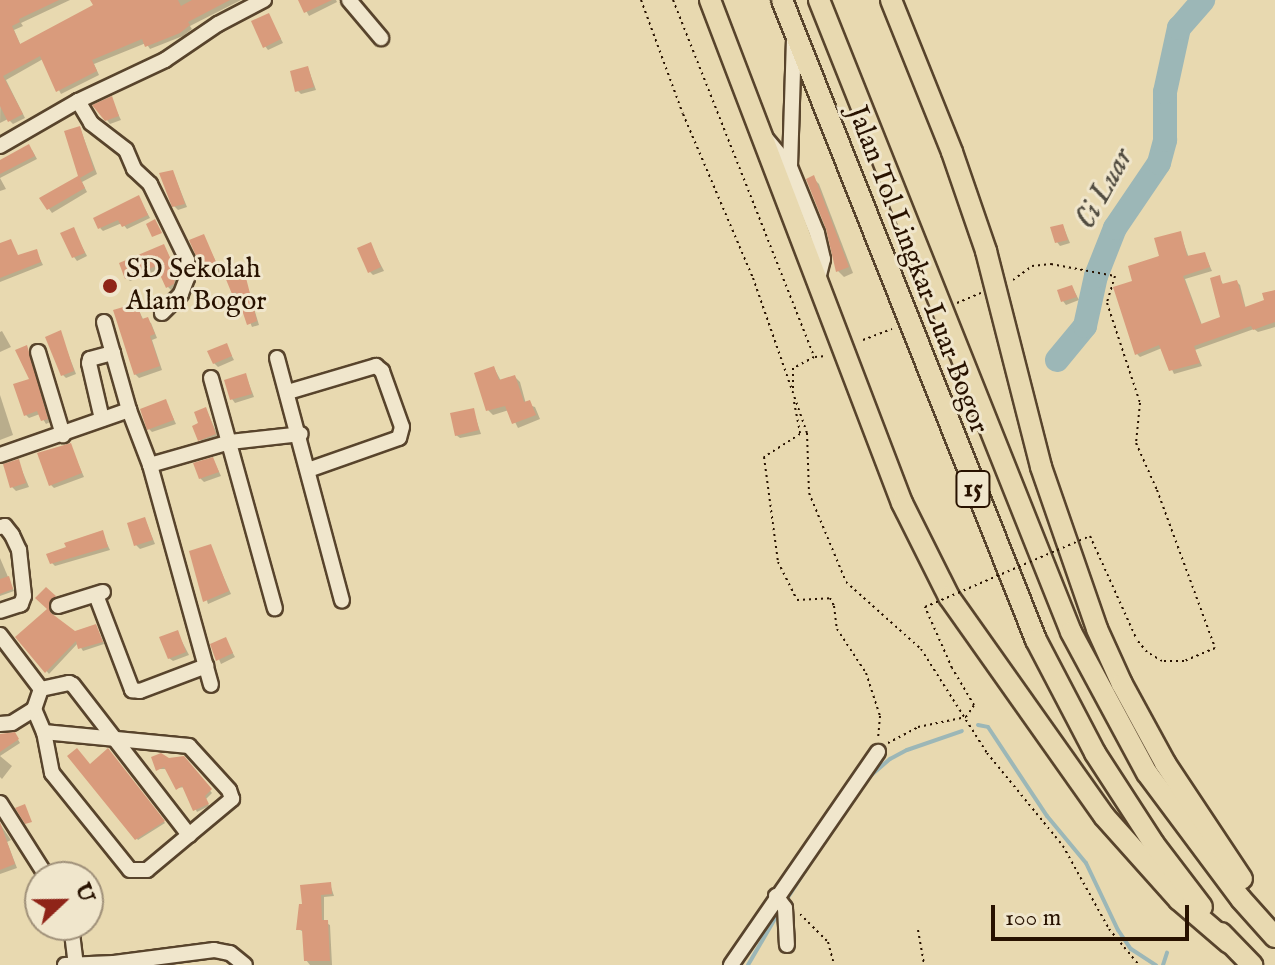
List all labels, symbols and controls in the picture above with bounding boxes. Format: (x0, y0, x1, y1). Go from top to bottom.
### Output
street label: Jalan Tol Lingkar Luar Bogor (839, 101, 995, 439)
water label: Ci Luar (1068, 143, 1142, 235)
place label: SD Sekolah Alam Bogor (126, 253, 266, 319)
marker: SD Sekolah Alam Bogor (101, 277, 119, 295)
road number: 15 (955, 467, 991, 511)
north arrow (24, 861, 104, 941)
text: U (68, 879, 101, 907)
scale bar (995, 889, 1193, 939)
text: 100 m (1005, 903, 1061, 934)

